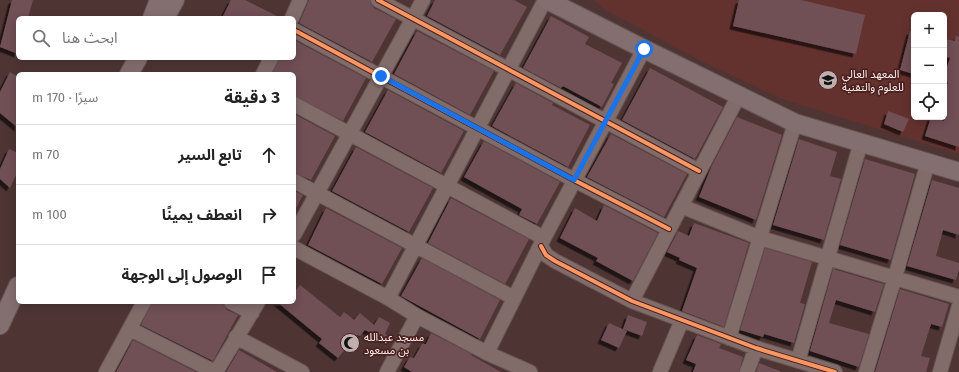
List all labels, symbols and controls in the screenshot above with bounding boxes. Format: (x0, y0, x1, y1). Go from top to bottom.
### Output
map controls (911, 12, 947, 120)
button: + (911, 12, 947, 48)
search box (16, 16, 296, 60)
icon: search (30, 27, 52, 49)
text: ابحث هنا (62, 29, 118, 47)
route start (635, 40, 653, 58)
button: − (911, 48, 947, 84)
route end (372, 67, 390, 85)
place label: المعهد العالي للعلوم والتقنية (842, 68, 904, 95)
school or university icon: المعهد العالي للعلوم والتقنية (817, 69, 839, 91)
button: locate (911, 84, 947, 120)
text: 3 دقيقة (224, 87, 280, 108)
text: سيرًا · 170 m (32, 90, 98, 105)
icon: ahead (258, 144, 280, 166)
text: تابع السير (178, 146, 242, 164)
text: 70 m (32, 147, 59, 162)
icon: right (258, 204, 280, 226)
text: انعطف يمينًا (162, 206, 242, 224)
text: 100 m (32, 207, 67, 222)
icon: arrive (258, 264, 280, 286)
text: الوصول إلى الوجهة (122, 266, 242, 284)
place label: مسجد عبدالله بن مسعود (364, 331, 424, 357)
mosque icon: مسجد عبدالله بن مسعود (339, 332, 361, 354)

